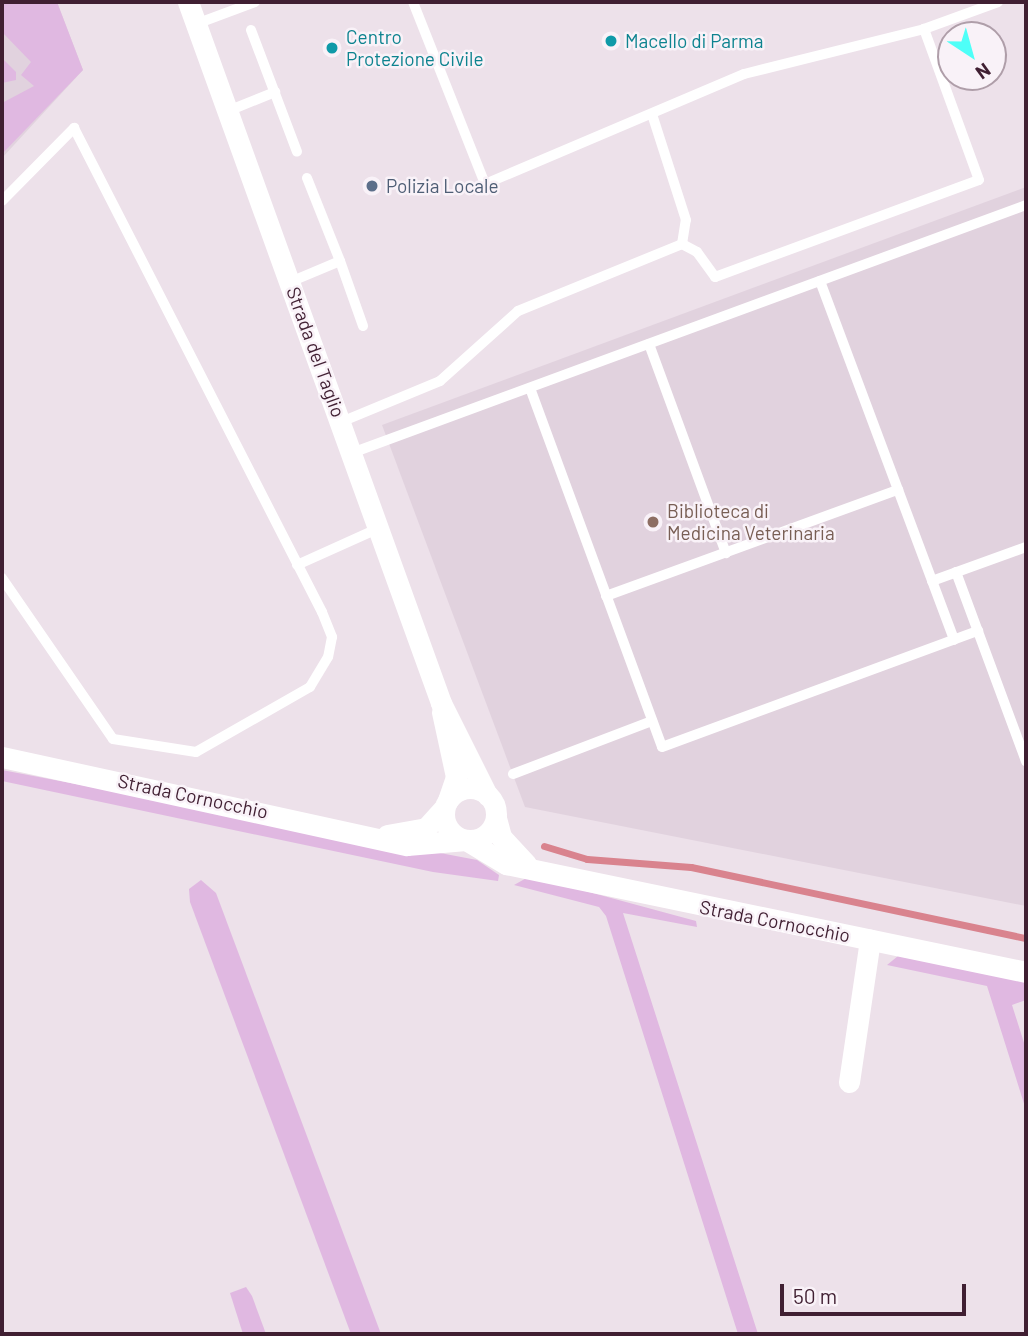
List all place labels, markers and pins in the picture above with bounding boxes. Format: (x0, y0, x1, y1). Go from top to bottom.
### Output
place label: Centro Protezione Civile (346, 26, 484, 70)
place label: Macello di Parma (625, 30, 763, 52)
marker: Macello di Parma (603, 33, 619, 49)
marker: Centro Protezione Civile (324, 40, 340, 56)
place label: Polizia Locale (386, 175, 499, 197)
marker: Polizia Locale (364, 178, 380, 194)
place label: Biblioteca di Medicina Veterinaria (667, 500, 835, 544)
marker: Biblioteca di Medicina Veterinaria (645, 514, 661, 530)

